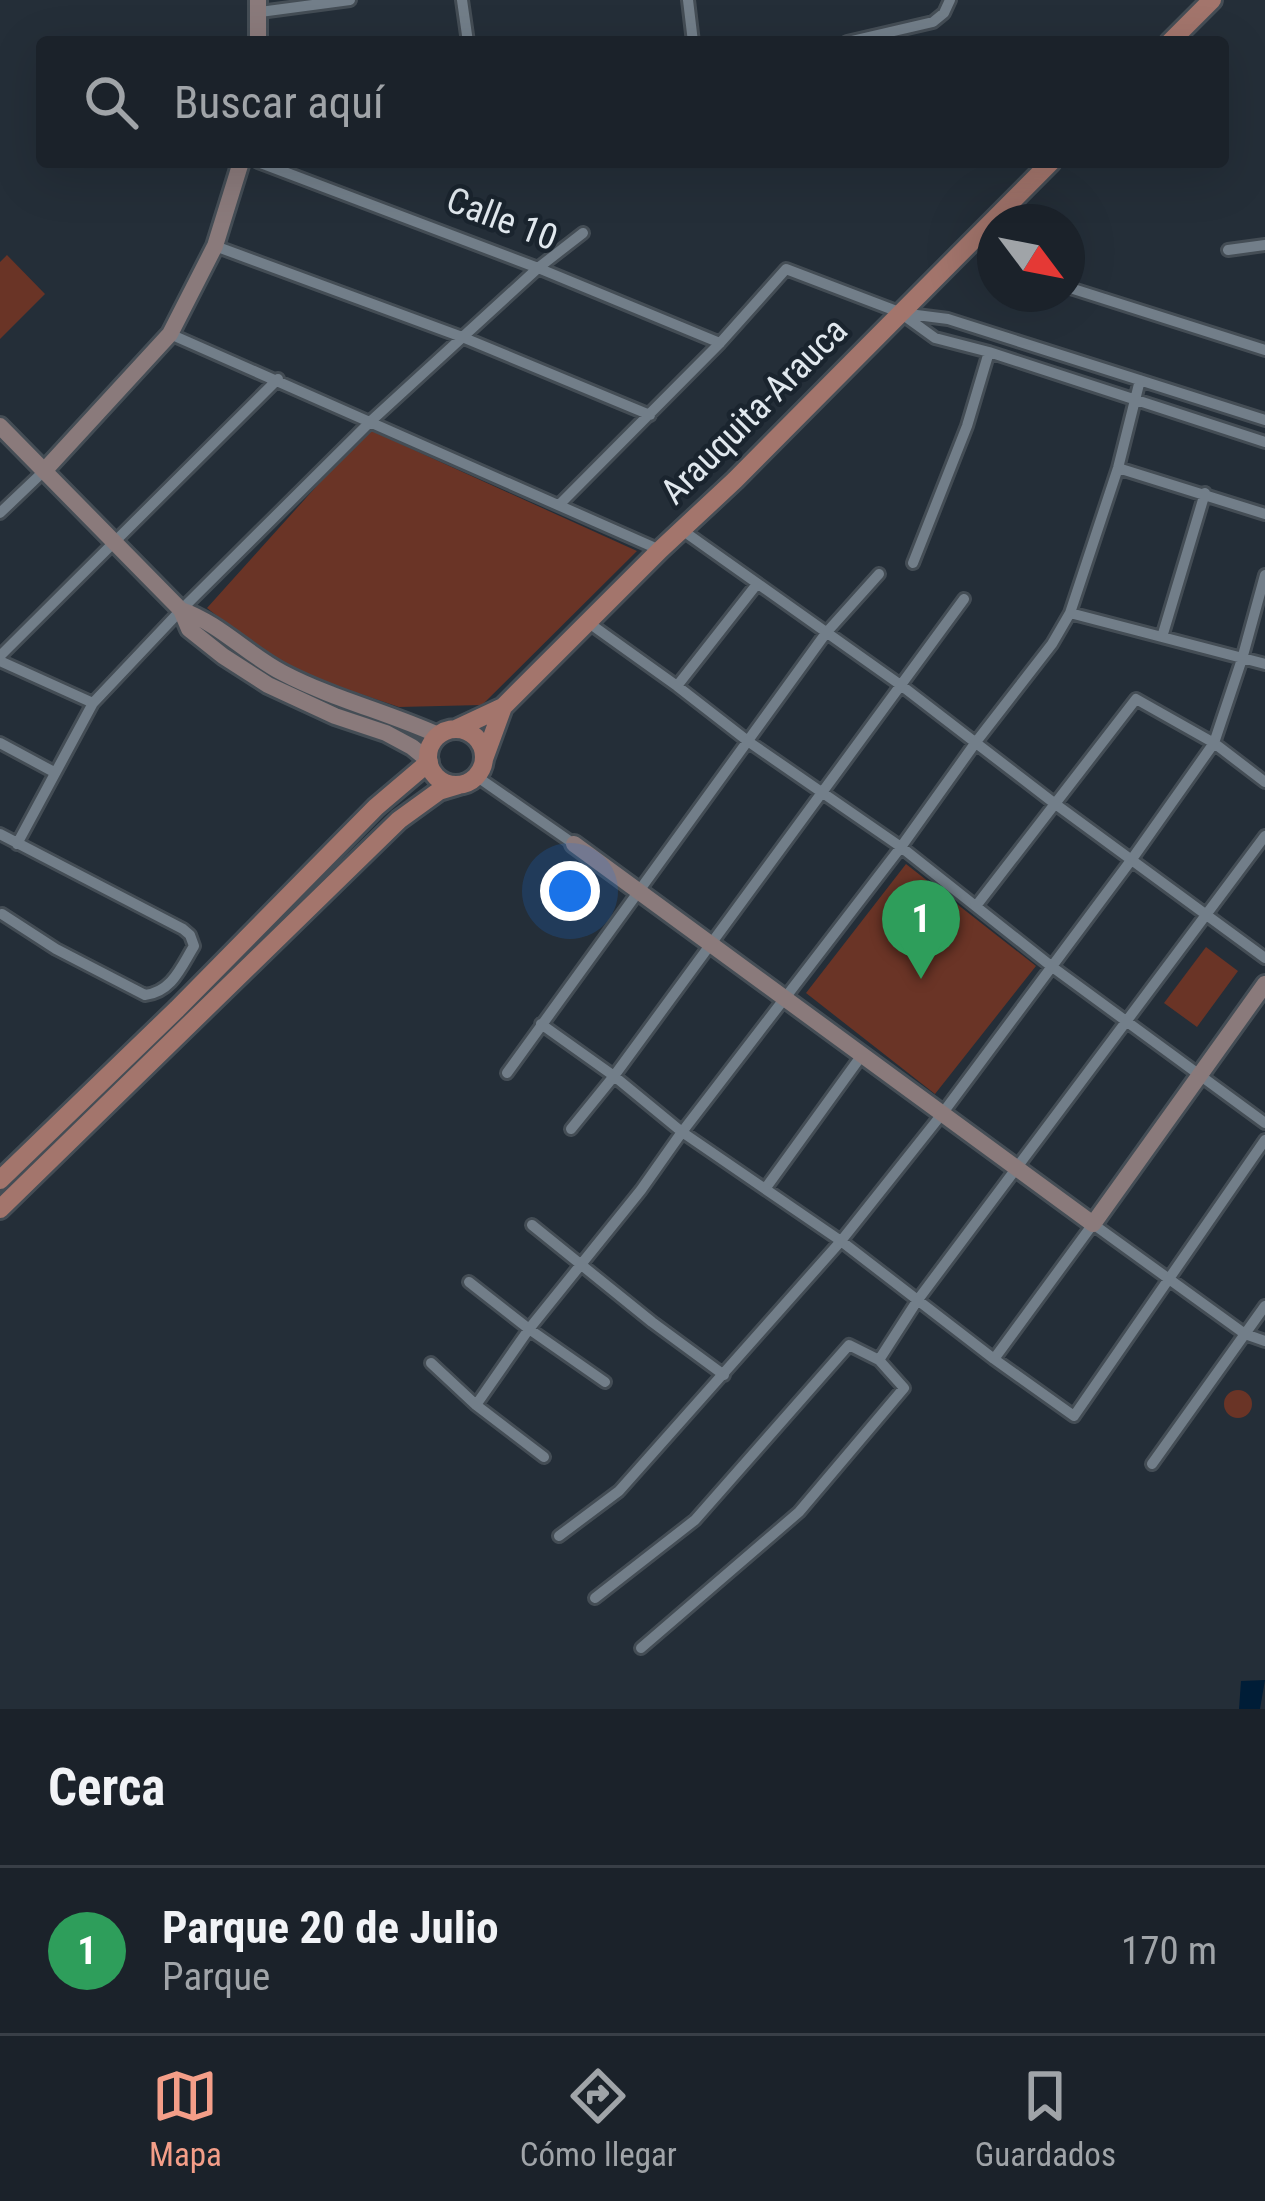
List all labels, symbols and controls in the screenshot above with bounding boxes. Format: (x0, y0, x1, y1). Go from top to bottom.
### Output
search box (36, 36, 1229, 168)
icon: search (78, 69, 144, 135)
text: Buscar aquí (174, 76, 384, 129)
street label: Calle 10 (441, 179, 563, 259)
north arrow (977, 204, 1085, 312)
street label: Arauquita-Arauca (652, 309, 856, 513)
your location (540, 861, 600, 921)
pin: 1 (882, 880, 960, 979)
text: Cerca (48, 1758, 165, 1817)
text: Parque 20 de Julio (162, 1901, 499, 1954)
text: 1 (77, 1928, 97, 1974)
text: 170 m (1121, 1928, 1217, 1974)
text: Parque (162, 1954, 270, 2000)
tab: Mapa (149, 2063, 222, 2174)
tab: Cómo llegar (520, 2063, 677, 2174)
tab: Guardados (975, 2063, 1116, 2174)

